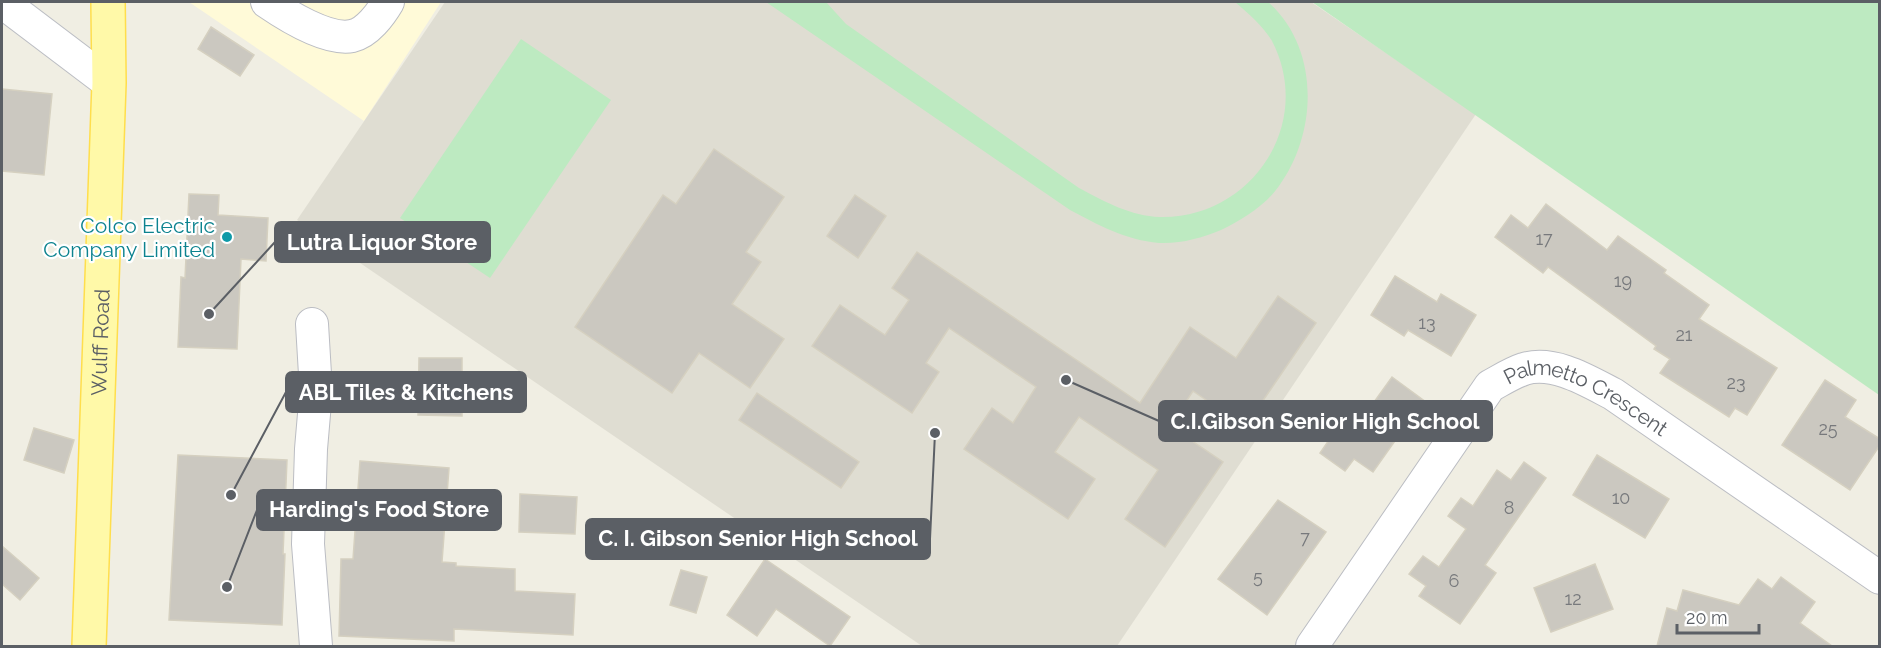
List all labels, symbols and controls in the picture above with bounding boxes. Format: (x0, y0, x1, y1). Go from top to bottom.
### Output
place label: Colco Electric Company Limited (43, 213, 215, 262)
callout: Lutra Liquor Store (275, 222, 490, 262)
house number: 17 (1535, 228, 1553, 249)
text: Lutra Liquor Store (287, 229, 477, 255)
marker: Colco Electric Company Limited (220, 230, 234, 244)
house number: 19 (1614, 270, 1632, 291)
street label: Wulff Road (85, 288, 114, 396)
house number: 13 (1418, 312, 1436, 333)
house number: 21 (1675, 324, 1693, 345)
street label: Palmetto Crescent (1499, 354, 1673, 441)
callout: ABL Tiles & Kitchens (286, 372, 526, 412)
house number: 23 (1727, 372, 1746, 393)
text: ABL Tiles & Kitchens (299, 379, 513, 405)
callout: C.I.Gibson Senior High School (1159, 401, 1492, 441)
text: C.I.Gibson Senior High School (1171, 408, 1480, 434)
house number: 25 (1818, 418, 1838, 439)
house number: 10 (1612, 487, 1630, 508)
callout: Harding's Food Store (257, 490, 501, 530)
text: Harding's Food Store (269, 496, 489, 522)
house number: 8 (1504, 497, 1514, 518)
callout: C. I. Gibson Senior High School (586, 519, 930, 559)
text: C. I. Gibson Senior High School (598, 525, 919, 551)
house number: 7 (1300, 527, 1310, 548)
house number: 5 (1253, 566, 1263, 587)
house number: 6 (1449, 570, 1460, 591)
house number: 12 (1564, 588, 1582, 609)
scale bar (1677, 597, 1760, 635)
text: 20 m (1686, 607, 1728, 628)

